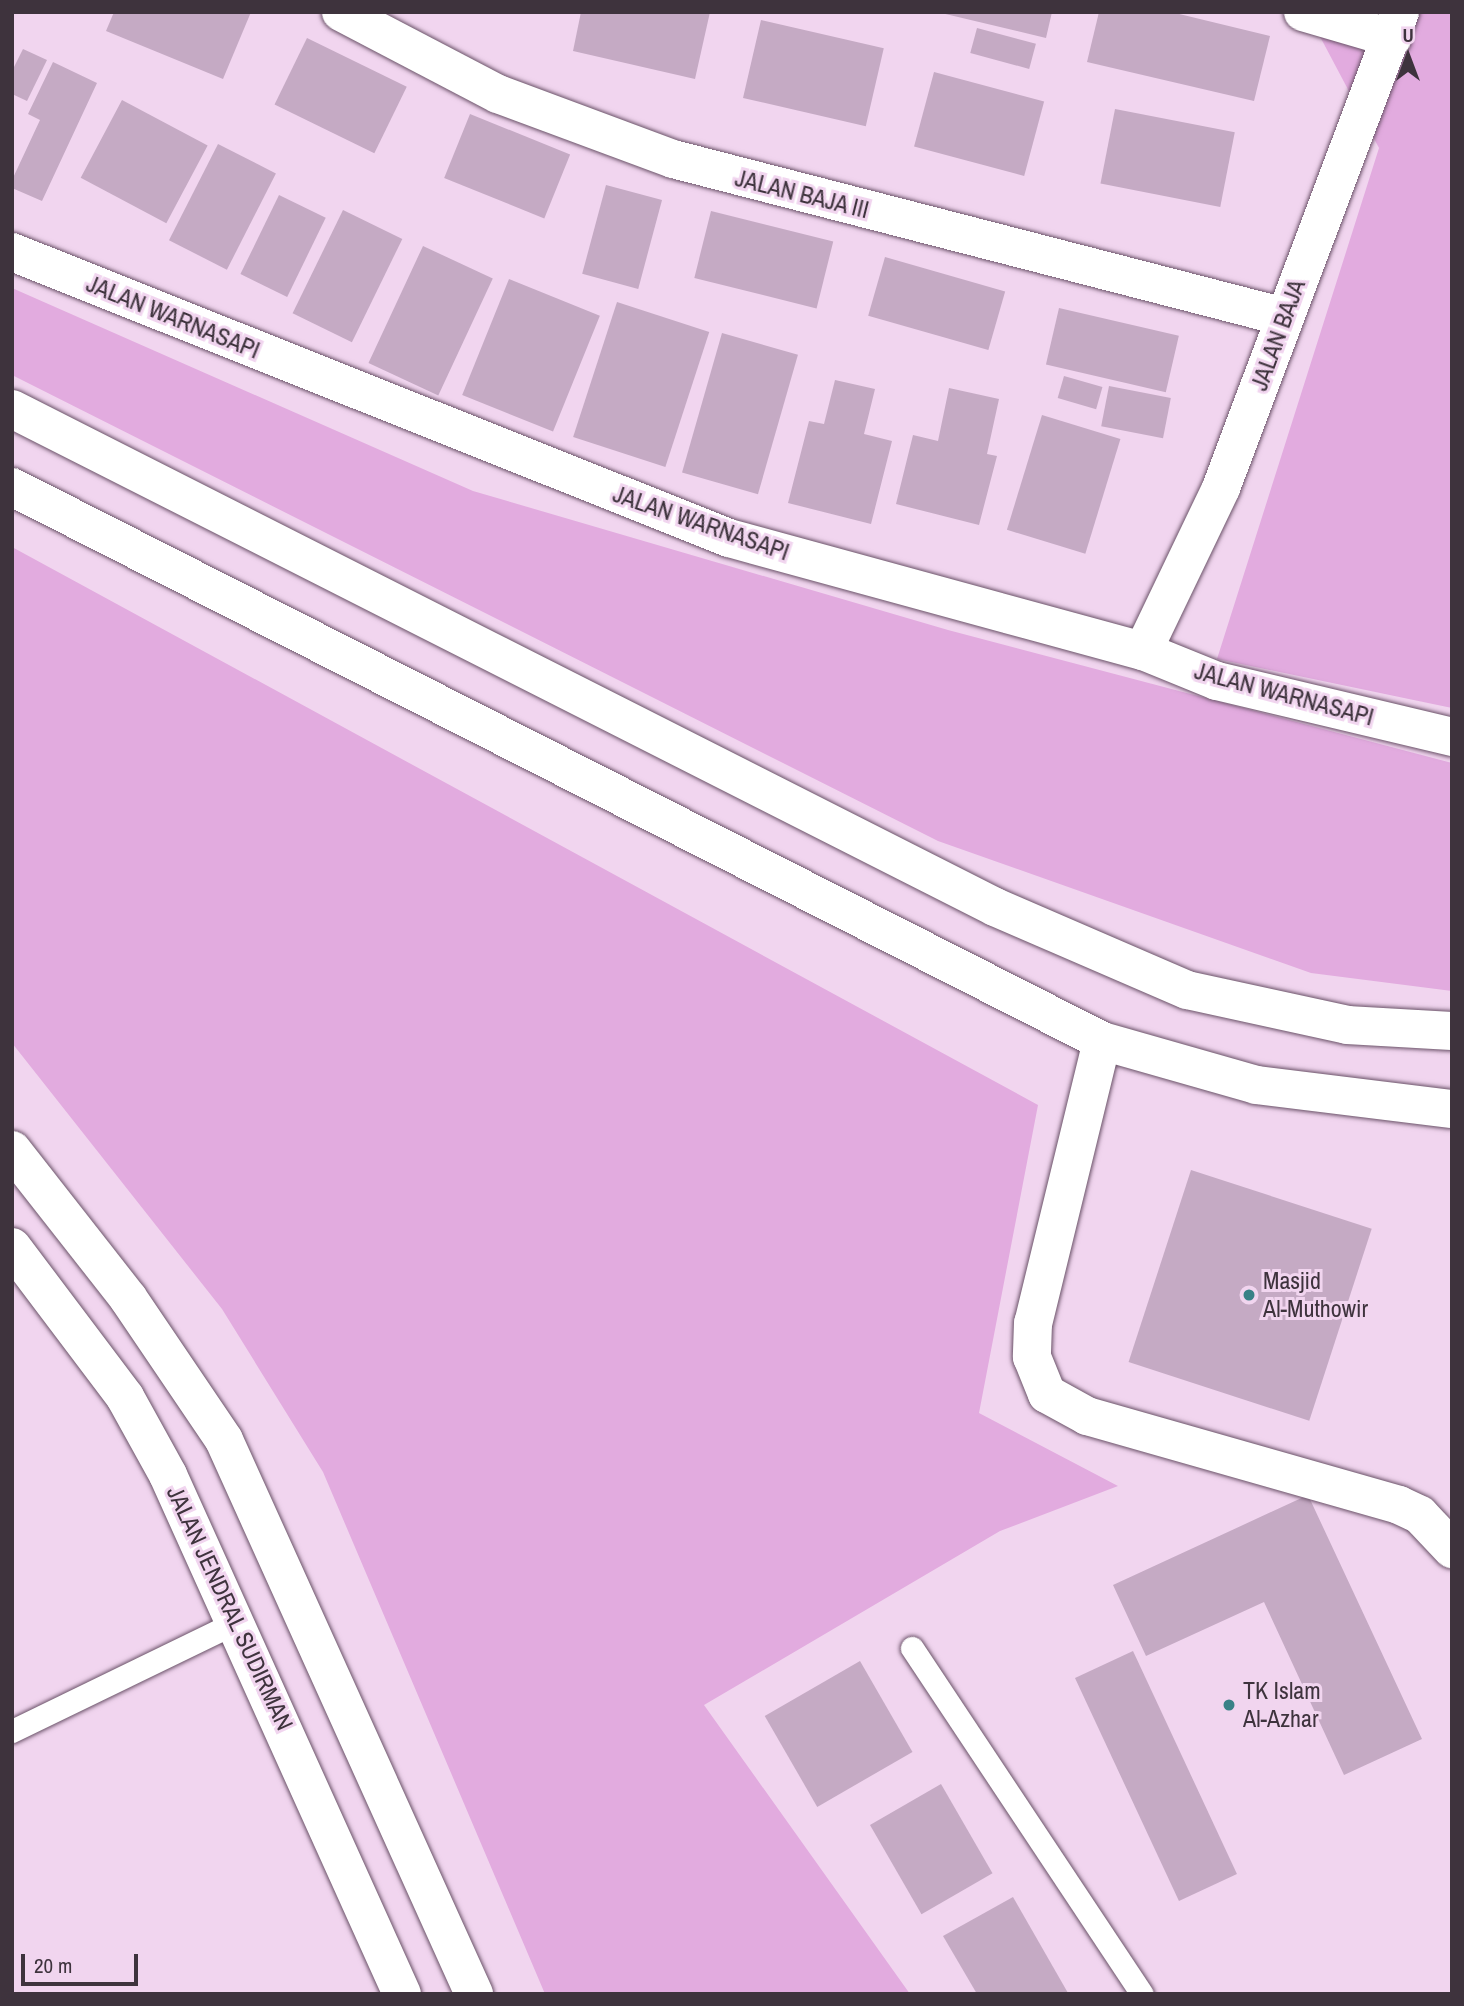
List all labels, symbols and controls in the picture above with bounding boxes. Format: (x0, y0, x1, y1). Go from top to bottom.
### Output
north arrow (1373, 21, 1443, 91)
text: U (1402, 22, 1414, 48)
street label: JALAN BAJA III (732, 163, 872, 225)
street label: JALAN WARNASAPI (82, 269, 264, 365)
street label: JALAN BAJA (1245, 276, 1311, 394)
street label: JALAN WARNASAPI (609, 479, 793, 567)
street label: JALAN WARNASAPI (1191, 656, 1377, 732)
place label: Masjid Al-Muthowir (1263, 1267, 1368, 1323)
marker: Masjid Al-Muthowir (1241, 1287, 1257, 1303)
street label: JALAN JENDRAL SUDIRMAN (161, 1481, 299, 1735)
place label: TK Islam Al-Azhar (1243, 1677, 1321, 1733)
marker: TK Islam Al-Azhar (1221, 1697, 1237, 1713)
scale bar (24, 1940, 142, 1984)
text: 20 m (34, 1951, 72, 1980)

